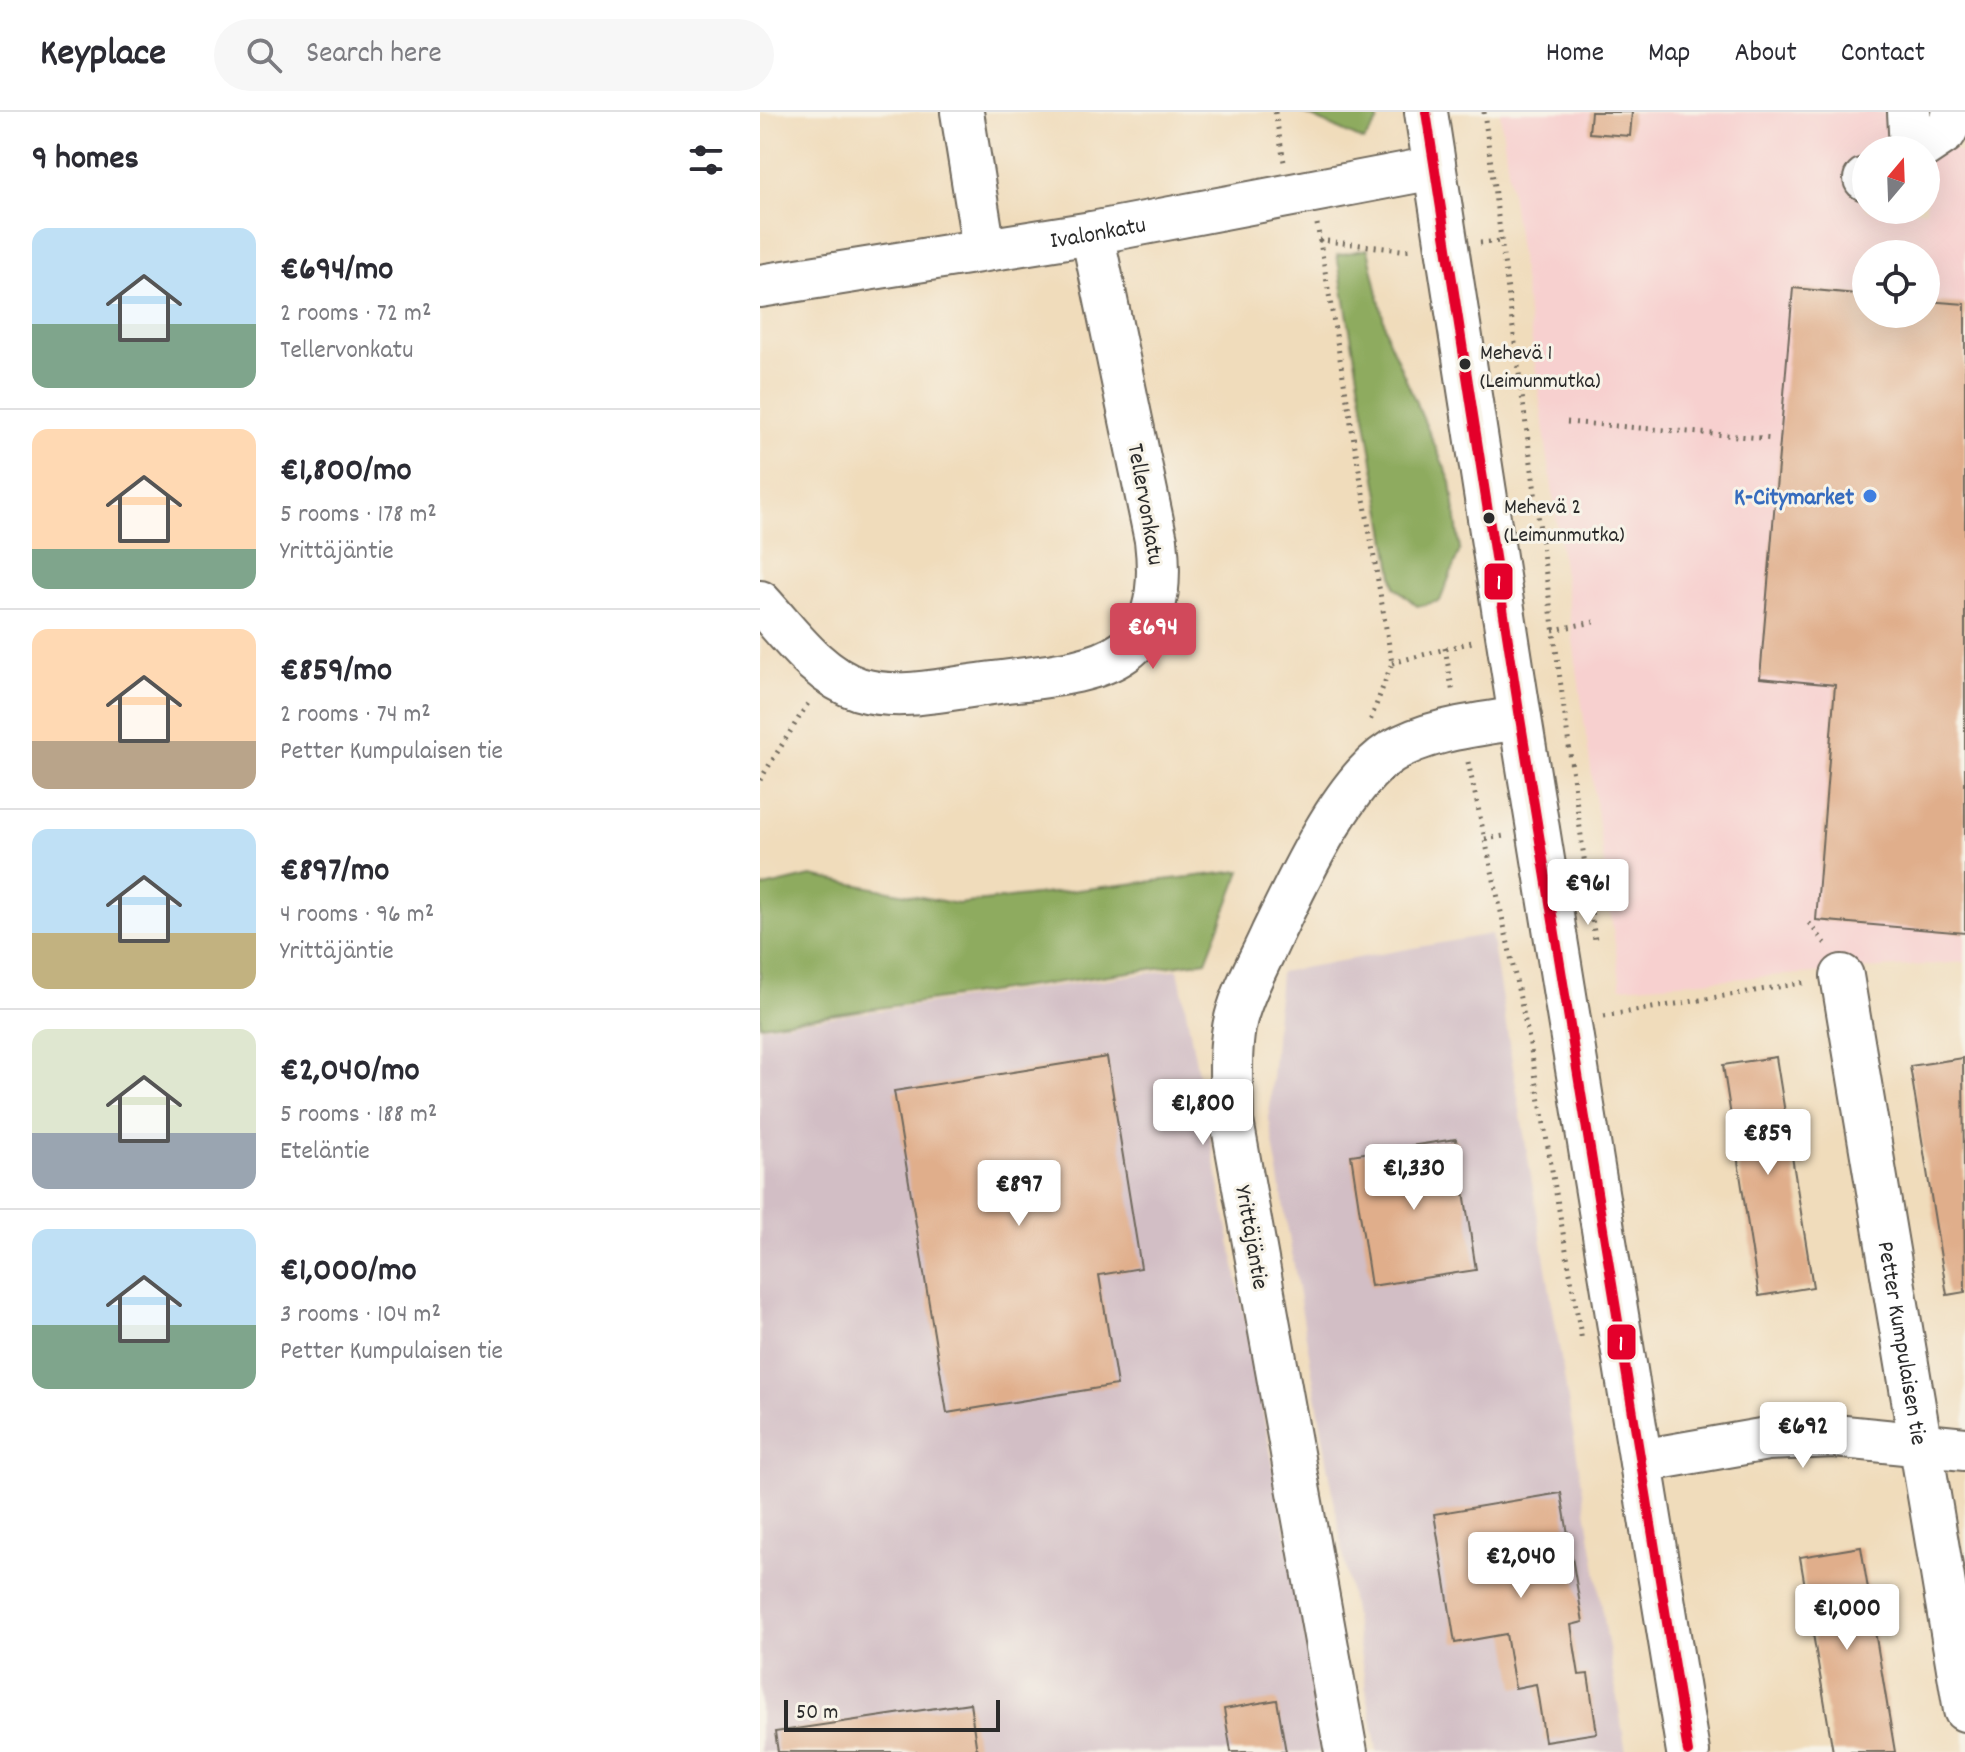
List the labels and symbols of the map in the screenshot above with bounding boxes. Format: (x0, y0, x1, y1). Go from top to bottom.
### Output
north arrow (1852, 136, 1940, 224)
street label: Ivalonkatu (1048, 209, 1149, 259)
place label: Mehevä 1 (Leimunmutka) (1480, 339, 1601, 398)
marker: Mehevä 1 (Leimunmutka) (1457, 356, 1473, 372)
street label: Tellervonkatu (1117, 441, 1171, 568)
place label: K-Citymarket (1734, 482, 1854, 516)
marker: K-Citymarket (1861, 487, 1879, 505)
place label: Mehevä 2 (Leimunmutka) (1504, 493, 1625, 552)
marker: Mehevä 2 (Leimunmutka) (1481, 510, 1497, 526)
line badge: 1 (1483, 562, 1514, 601)
text: 1 (1497, 569, 1501, 600)
pin: €694 (1106, 603, 1200, 671)
pin: €961 (1541, 859, 1635, 927)
pin: €1,800 (1138, 1079, 1268, 1147)
pin: €859 (1721, 1109, 1815, 1177)
pin: €1,330 (1349, 1144, 1479, 1212)
pin: €897 (972, 1160, 1066, 1228)
street label: Yrittäjäntie (1224, 1183, 1276, 1292)
street label: Petter Kumpulaisen tie (1867, 1239, 1934, 1448)
line badge: 1 (1606, 1323, 1637, 1361)
text: 1 (1619, 1330, 1623, 1361)
pin: €692 (1756, 1402, 1850, 1470)
pin: €2,040 (1456, 1532, 1586, 1600)
pin: €1,000 (1782, 1584, 1912, 1652)
scale bar (784, 1696, 1000, 1732)

